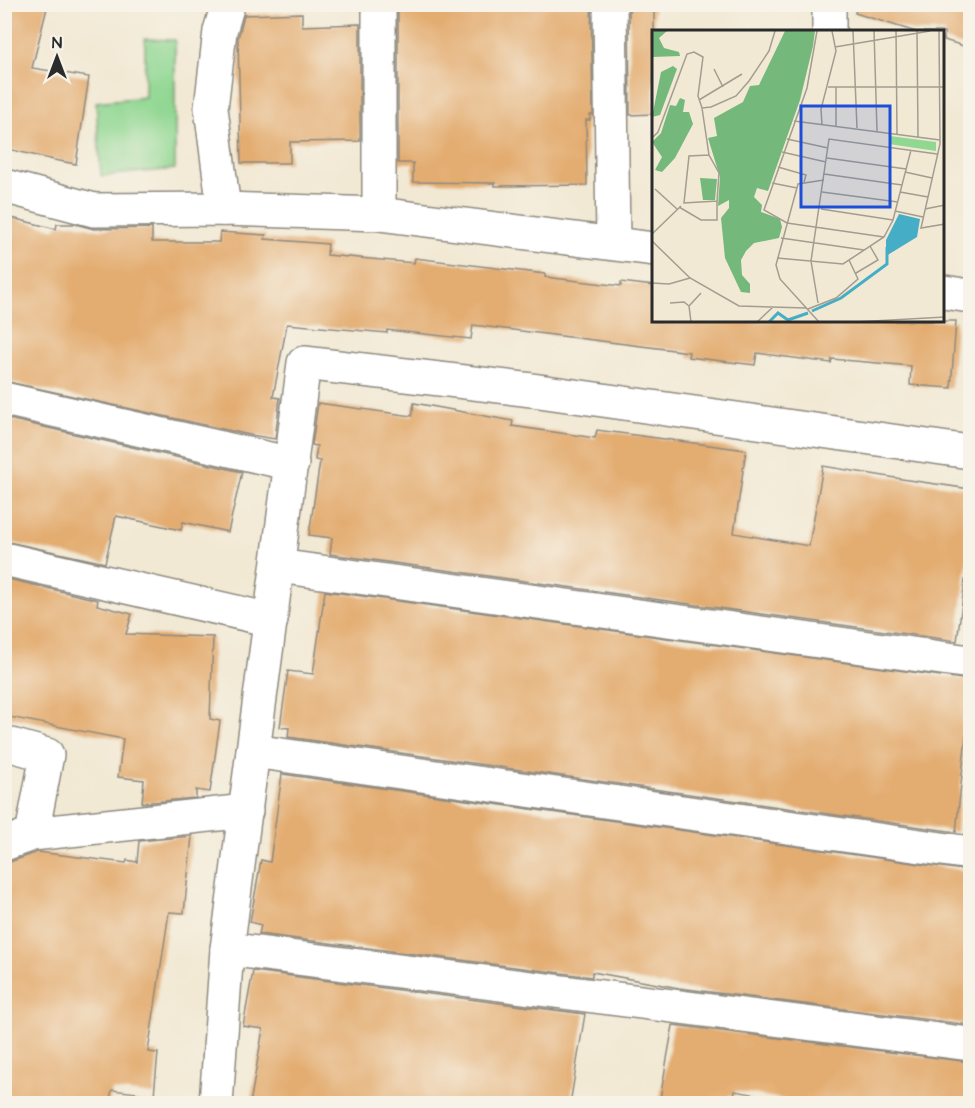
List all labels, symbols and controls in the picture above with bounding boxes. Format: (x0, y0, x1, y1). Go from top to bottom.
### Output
north arrow (27, 27, 87, 87)
inset map (652, 30, 945, 322)
text: N (52, 32, 62, 54)

